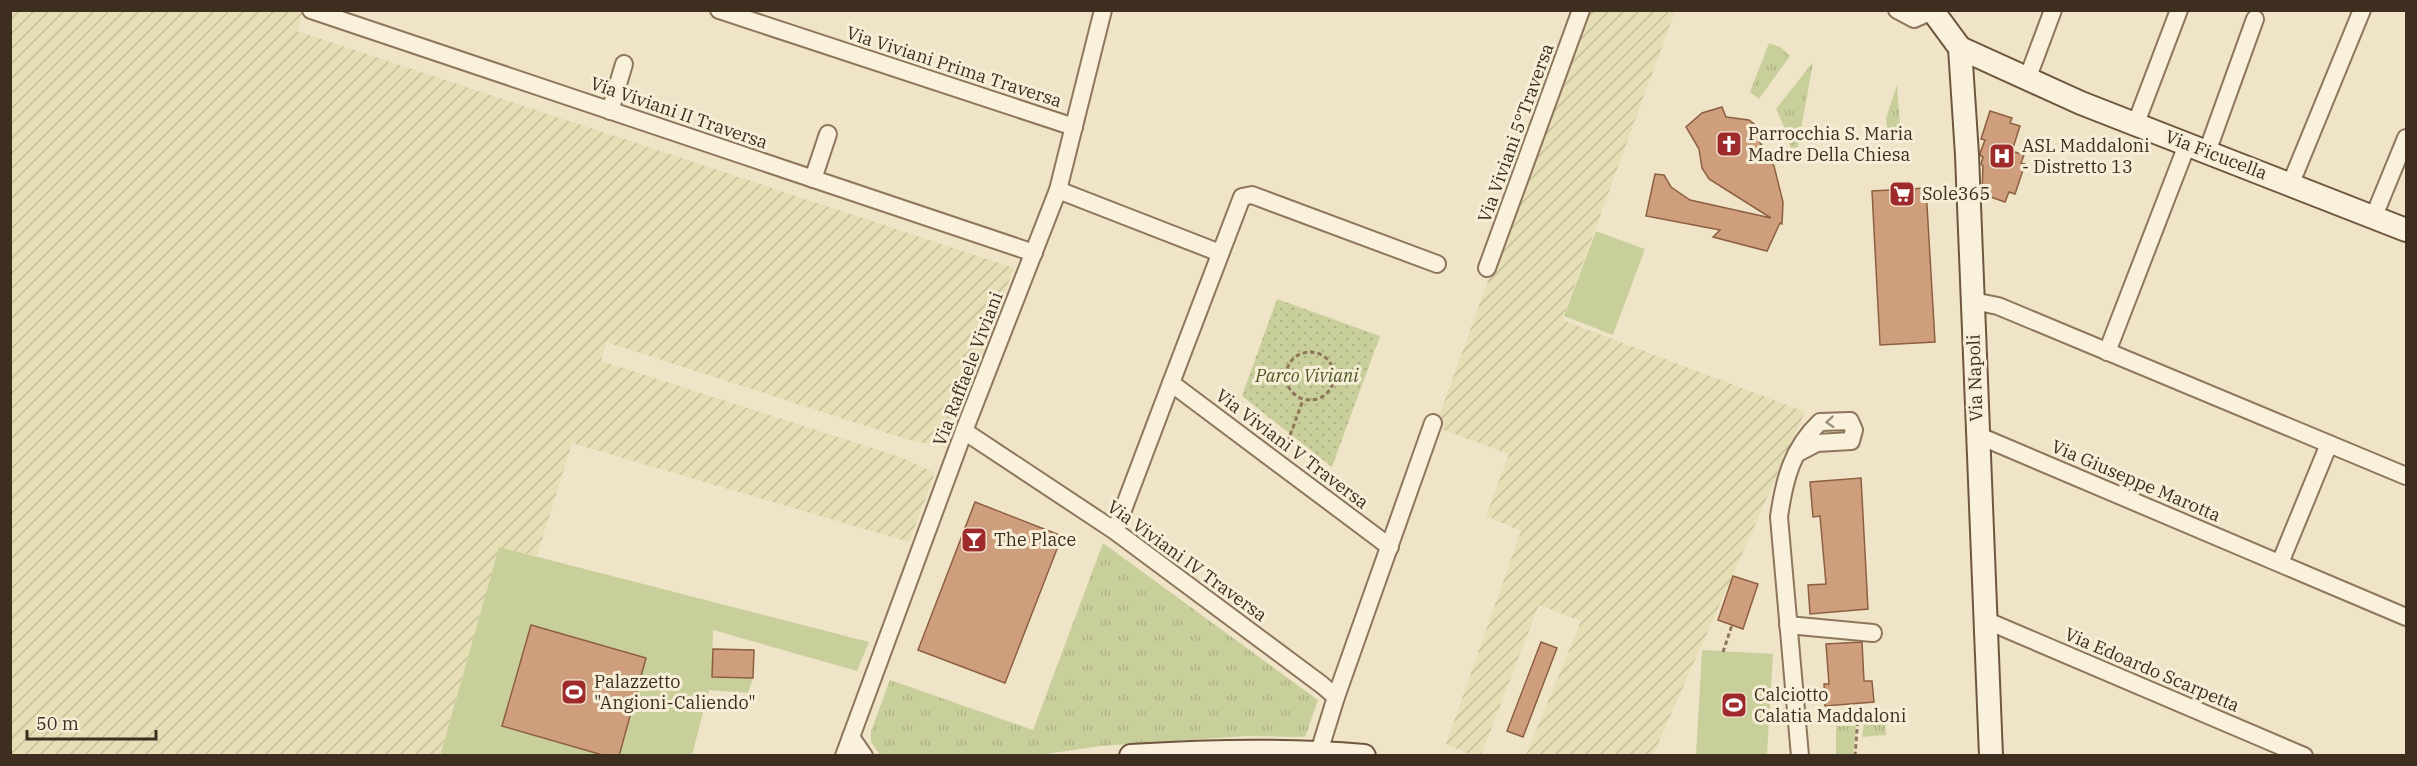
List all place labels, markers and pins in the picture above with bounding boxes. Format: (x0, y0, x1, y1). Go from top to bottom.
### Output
place label: Parrocchia S. Maria Madre Della Chiesa (1748, 122, 1913, 166)
church icon: Parrocchia S. Maria Madre Della Chiesa (1714, 129, 1744, 159)
place label: ASL Maddaloni - Distretto 13 (2022, 134, 2150, 178)
hospital icon: ASL Maddaloni - Distretto 13 (1987, 141, 2017, 171)
supermarket icon: Sole365 (1887, 179, 1917, 209)
place label: Sole365 (1922, 182, 1990, 205)
bar icon: The Place (959, 525, 989, 555)
place label: The Place (994, 528, 1076, 551)
place label: Palazzetto "Angioni-Caliendo" (594, 670, 756, 714)
sports icon: Palazzetto "Angioni-Caliendo" (559, 677, 589, 707)
place label: Calciotto Calatia Maddaloni (1754, 683, 1907, 727)
sports icon: Calciotto Calatia Maddaloni (1719, 690, 1749, 720)

